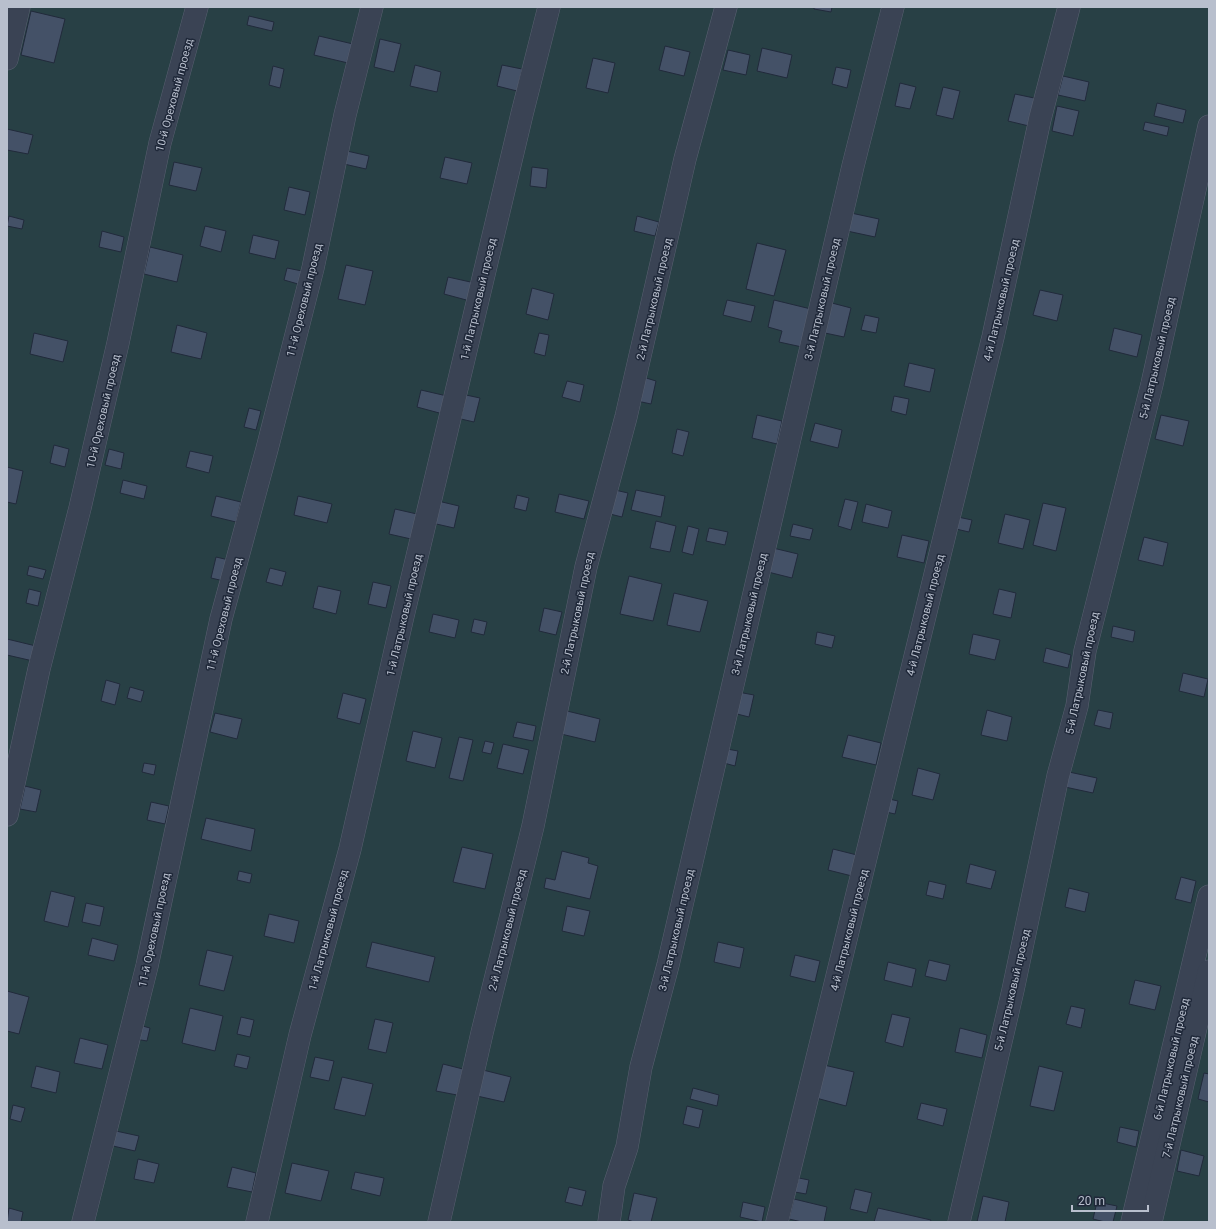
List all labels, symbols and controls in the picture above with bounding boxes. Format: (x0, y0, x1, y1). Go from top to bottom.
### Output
street label: 10-й Ореховый проезд (153, 37, 196, 153)
street label: 1-й Латрыковый проезд (458, 236, 499, 361)
street label: 2-й Латрыковый проезд (634, 236, 675, 361)
street label: 3-й Латрыковый проезд (802, 236, 843, 361)
street label: 4-й Латрыковый проезд (981, 237, 1022, 362)
street label: 11-й Ореховый проезд (284, 242, 325, 358)
street label: 5-й Латрыковый проезд (1137, 295, 1178, 420)
street label: 10-й Ореховый проезд (84, 353, 123, 469)
street label: 2-й Латрыковый проезд (558, 550, 597, 676)
street label: 3-й Латрыковый проезд (729, 551, 770, 676)
street label: 1-й Латрыковый проезд (384, 552, 425, 677)
street label: 4-й Латрыковый проезд (904, 553, 947, 677)
street label: 11-й Ореховый проезд (204, 556, 245, 672)
street label: 5-й Латрыковый проезд (1063, 610, 1102, 736)
street label: 3-й Латрыковый проезд (656, 867, 697, 992)
street label: 1-й Латрыковый проезд (306, 868, 351, 992)
street label: 2-й Латрыковый проезд (486, 868, 529, 992)
street label: 4-й Латрыковый проезд (828, 868, 871, 992)
street label: 11-й Ореховый проезд (136, 871, 173, 988)
street label: 5-й Латрыковый проезд (992, 927, 1033, 1052)
street label: 6-й Латрыковый проезд (1151, 996, 1192, 1121)
street label: 7-й Латрыковый проезд (1160, 1034, 1201, 1159)
scale bar (1072, 1187, 1148, 1213)
text: 20 m (1078, 1194, 1105, 1208)

